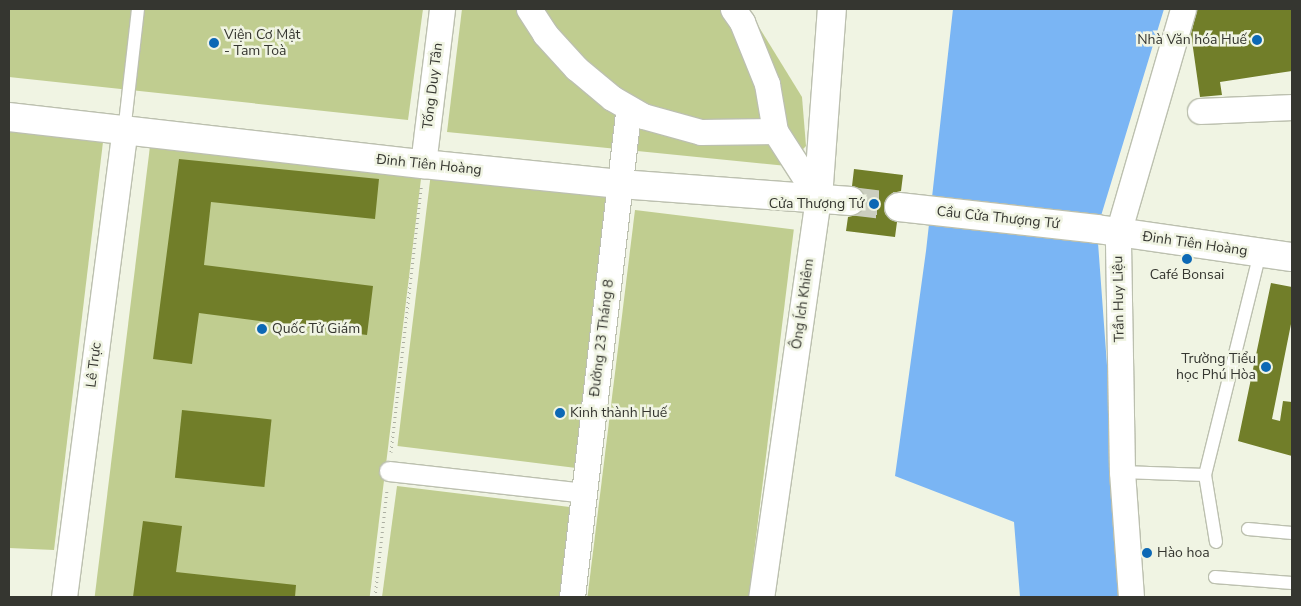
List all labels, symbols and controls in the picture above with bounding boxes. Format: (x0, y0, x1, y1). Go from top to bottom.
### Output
place label: Viện Cơ Mật - Tam Toà (224, 27, 300, 59)
place label: Nhà Văn hóa Huế (1137, 32, 1247, 48)
marker: Nhà Văn hóa Huế (1251, 34, 1263, 46)
marker: Viện Cơ Mật - Tam Toà (208, 37, 220, 49)
street label: Tống Duy Tân (419, 42, 447, 130)
street label: Đinh Tiên Hoàng (375, 151, 483, 179)
place label: Cửa Thượng Tứ (769, 196, 864, 212)
marker: Cửa Thượng Tứ (868, 198, 880, 210)
street label: Cầu Cửa Thượng Tứ (936, 203, 1060, 233)
street label: Đinh Tiên Hoàng (1141, 228, 1249, 260)
marker: Café Bonsai (1181, 253, 1193, 265)
street label: Trần Huy Liệu (1110, 255, 1128, 343)
street label: Ông Ích Khiêm (788, 258, 818, 350)
place label: Café Bonsai (1150, 267, 1224, 283)
street label: Đường 23 Tháng 8 (586, 278, 618, 398)
place label: Quốc Tử Giám (272, 321, 360, 337)
marker: Quốc Tử Giám (256, 323, 268, 335)
street label: Lê Trực (83, 342, 105, 388)
place label: Trường Tiểu học Phú Hòa (1176, 351, 1256, 384)
marker: Trường Tiểu học Phú Hòa (1260, 361, 1272, 373)
place label: Kinh thành Huế (570, 405, 667, 421)
marker: Kinh thành Huế (554, 407, 566, 419)
place label: Hào hoa (1157, 545, 1210, 561)
marker: Hào hoa (1141, 547, 1153, 559)

